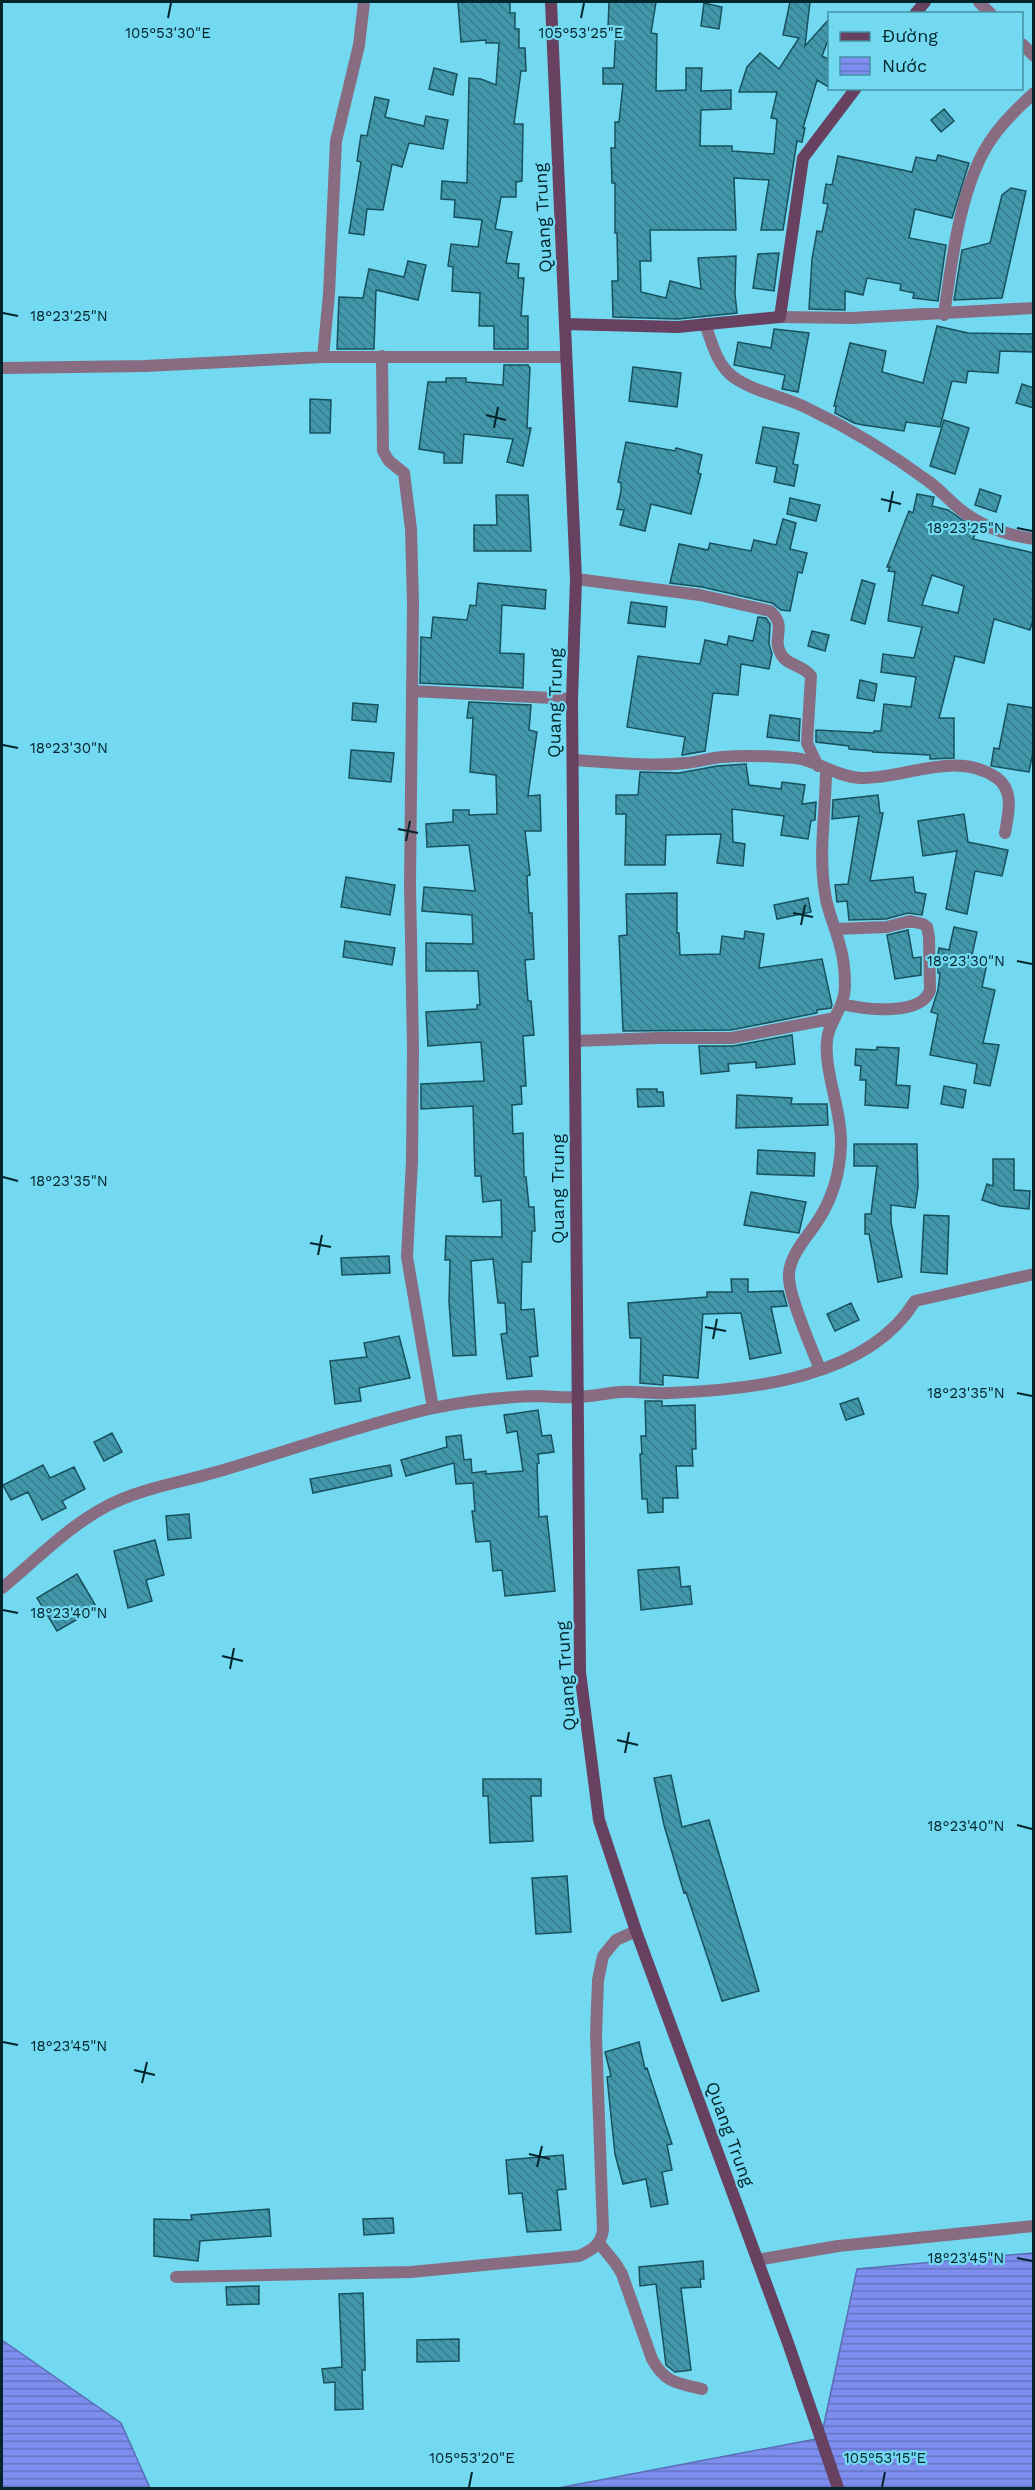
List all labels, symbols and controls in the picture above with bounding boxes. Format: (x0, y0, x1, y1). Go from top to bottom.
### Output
legend (828, 12, 1023, 90)
text: 105°53'30"E (125, 24, 211, 42)
text: 105°53'25"E (539, 24, 623, 42)
text: Đường (882, 25, 938, 46)
text: Nước (882, 55, 927, 76)
street label: Quang Trung (529, 162, 556, 273)
text: 18°23'25"N (30, 307, 108, 325)
text: 18°23'25"N (927, 519, 1005, 537)
street label: Quang Trung (543, 647, 566, 758)
text: 18°23'30"N (30, 739, 108, 757)
text: 18°23'30"N (927, 952, 1005, 970)
street label: Quang Trung (547, 1134, 568, 1244)
text: 18°23'35"N (30, 1172, 108, 1190)
text: 18°23'35"N (927, 1384, 1005, 1402)
text: 18°23'40"N (30, 1604, 108, 1622)
street label: Quang Trung (551, 1620, 580, 1732)
text: 18°23'40"N (927, 1817, 1005, 1835)
text: 18°23'45"N (31, 2037, 107, 2055)
street label: Quang Trung (702, 2079, 759, 2189)
text: 18°23'45"N (928, 2249, 1004, 2267)
text: 105°53'20"E (429, 2449, 515, 2467)
text: 105°53'15"E (844, 2449, 926, 2467)

